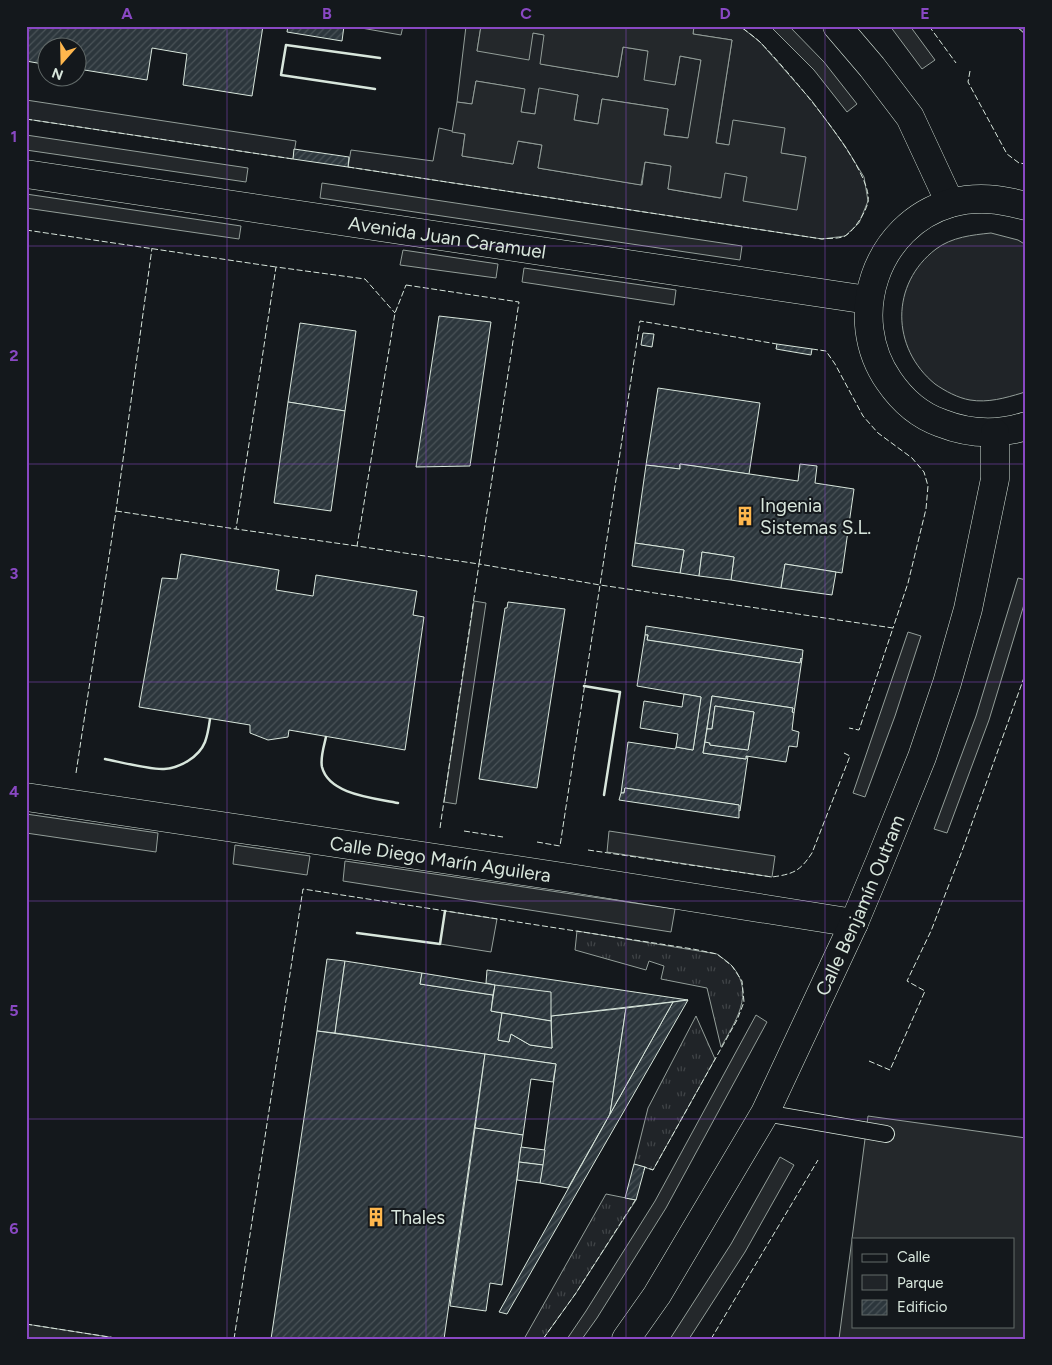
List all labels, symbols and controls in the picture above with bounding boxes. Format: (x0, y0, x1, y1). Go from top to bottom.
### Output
text: A (121, 4, 133, 23)
text: B (322, 4, 332, 23)
text: C (520, 4, 532, 23)
text: D (719, 4, 731, 23)
text: E (920, 4, 930, 23)
north arrow (38, 38, 88, 88)
text: N (50, 64, 66, 84)
text: 1 (11, 127, 17, 146)
street label: Avenida Juan Caramuel (347, 211, 548, 263)
text: 2 (9, 346, 19, 365)
place label: Ingenia Sistemas S.L. (760, 494, 871, 539)
building icon: Ingenia Sistemas S.L. (734, 505, 756, 527)
text: 3 (10, 564, 19, 583)
text: 4 (9, 782, 19, 801)
street label: Calle Benjamín Outram (810, 811, 909, 999)
street label: Calle Diego Marín Aguilera (328, 831, 553, 887)
text: 5 (9, 1001, 19, 1020)
building icon: Thales (365, 1206, 387, 1228)
place label: Thales (391, 1206, 445, 1229)
text: 6 (9, 1219, 19, 1238)
legend (852, 1238, 1014, 1328)
text: Calle (897, 1248, 930, 1266)
text: Parque (897, 1274, 944, 1292)
text: Edificio (897, 1298, 948, 1316)

